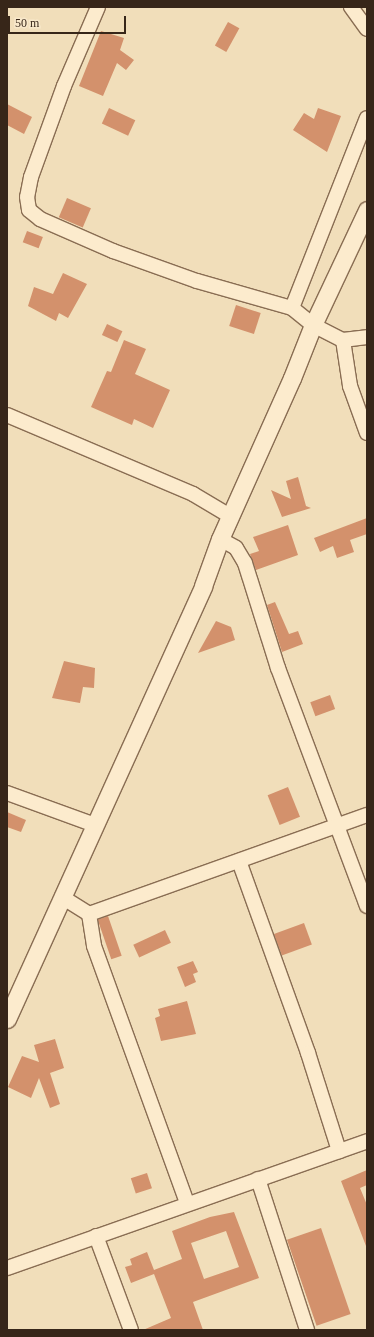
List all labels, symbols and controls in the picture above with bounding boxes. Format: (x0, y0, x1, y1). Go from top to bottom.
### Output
scale bar (10, 8, 128, 34)
text: 50 m (15, 16, 39, 30)

